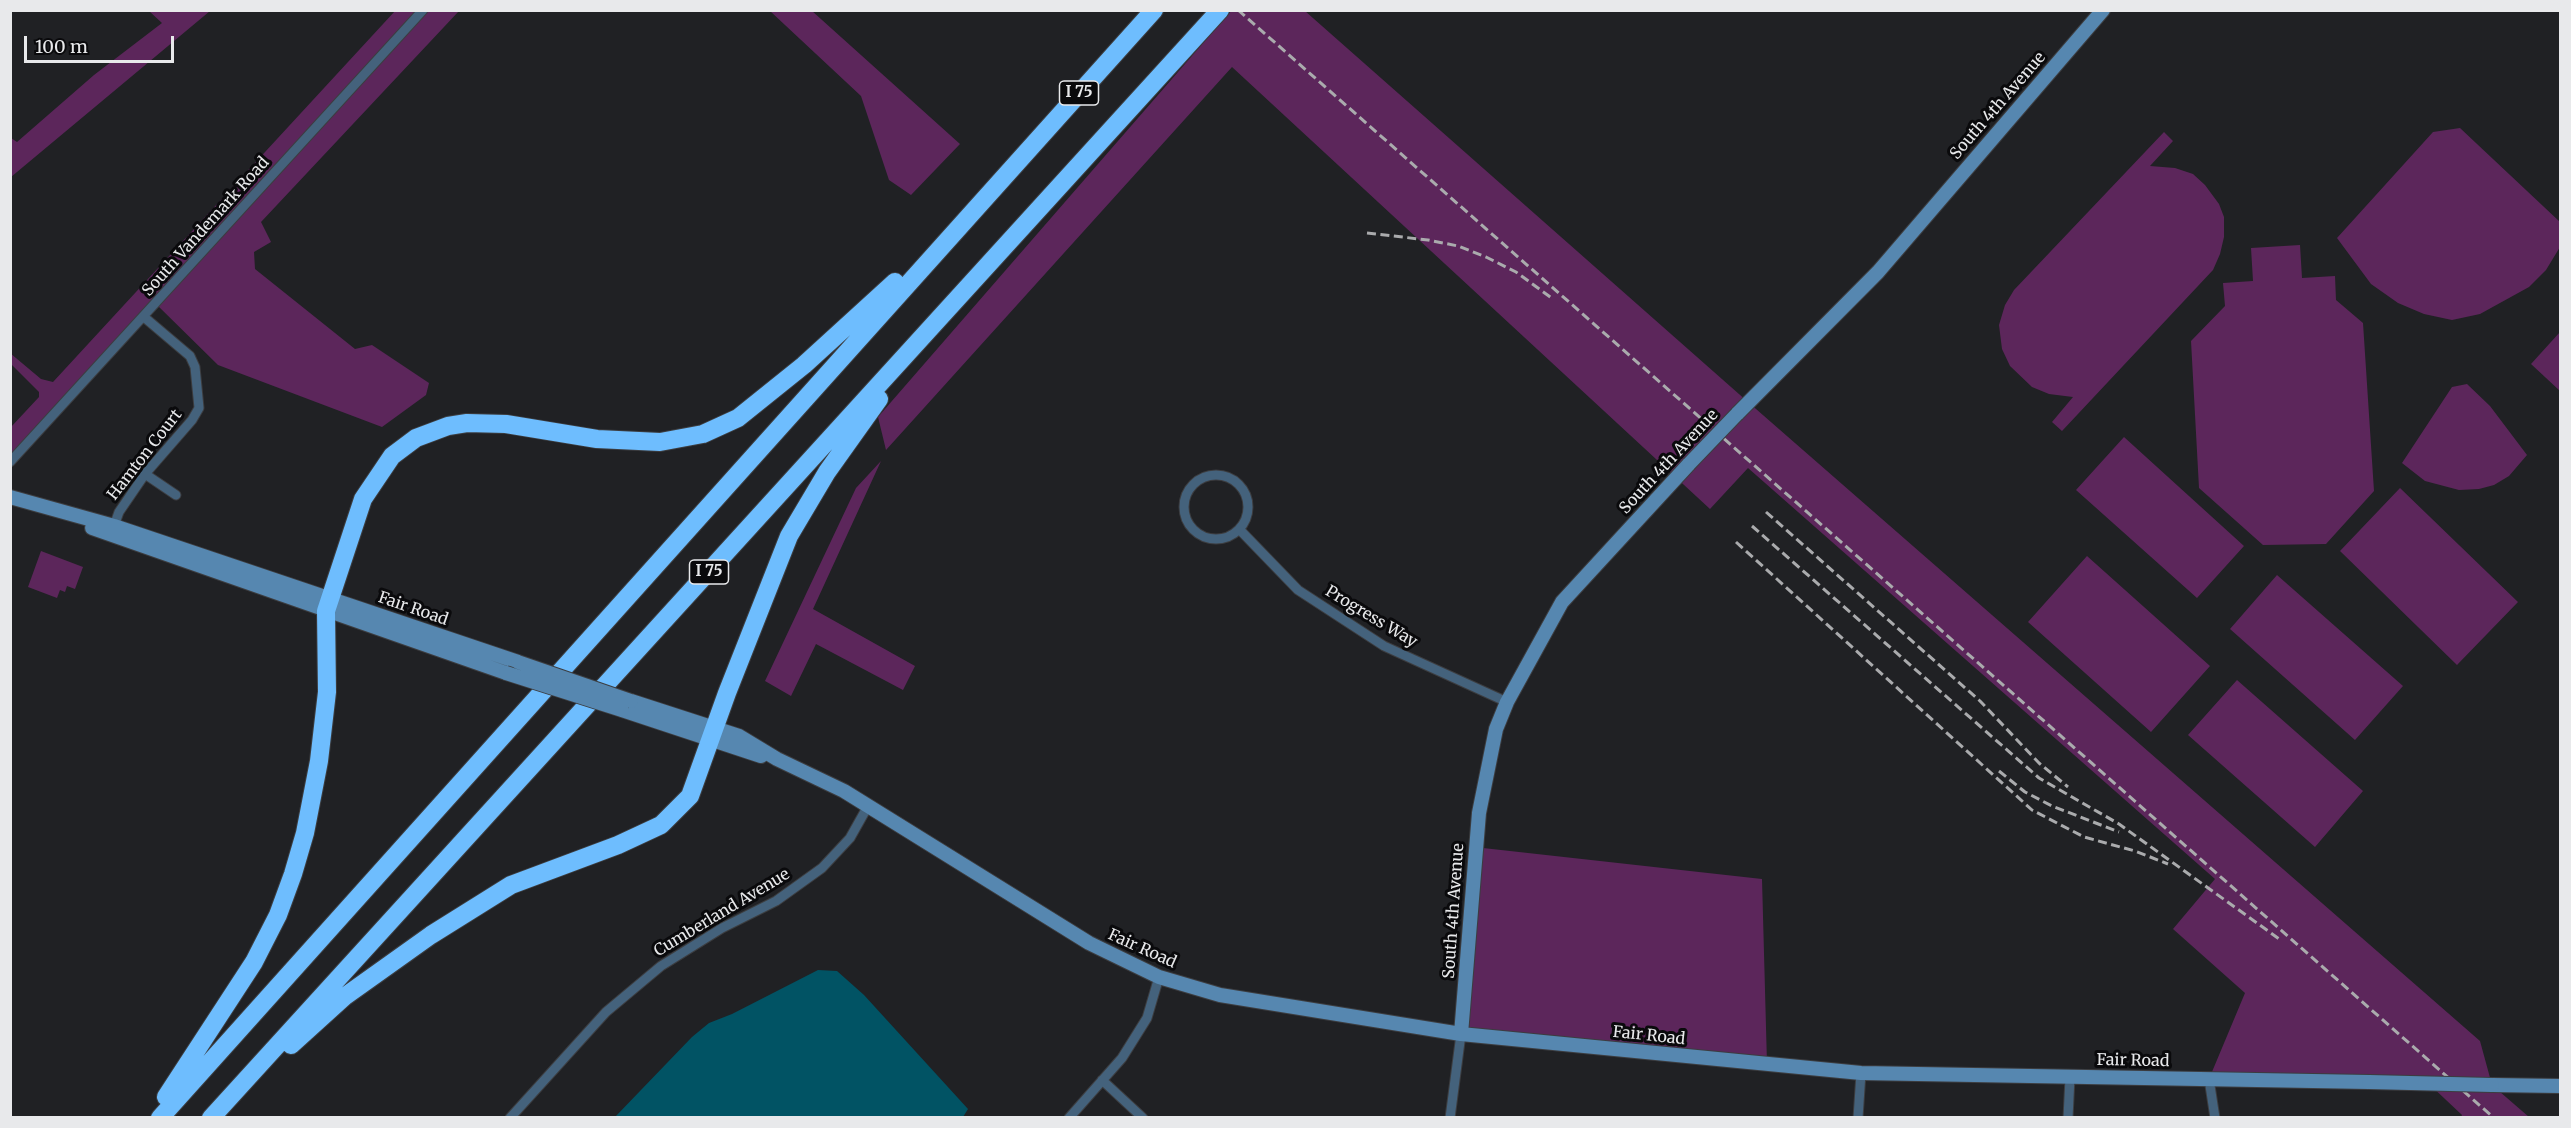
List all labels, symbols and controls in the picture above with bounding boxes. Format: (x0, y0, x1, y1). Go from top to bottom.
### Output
scale bar (27, 24, 177, 62)
text: 100 m (35, 35, 88, 58)
street label: South 4th Avenue (1946, 49, 2050, 163)
road number: I 75 (1060, 81, 1098, 105)
street label: South Vandemark Road (138, 154, 274, 300)
street label: Hamton Court (104, 406, 186, 504)
street label: South 4th Avenue (1616, 406, 1722, 518)
road number: I 75 (690, 560, 728, 584)
street label: Progress Way (1322, 582, 1420, 652)
street label: Fair Road (375, 588, 451, 630)
street label: South 4th Avenue (1440, 843, 1468, 979)
street label: Cumberland Avenue (651, 865, 793, 961)
street label: Fair Road (1105, 925, 1179, 973)
street label: Fair Road (1612, 1023, 1686, 1049)
street label: Fair Road (2096, 1051, 2170, 1071)

